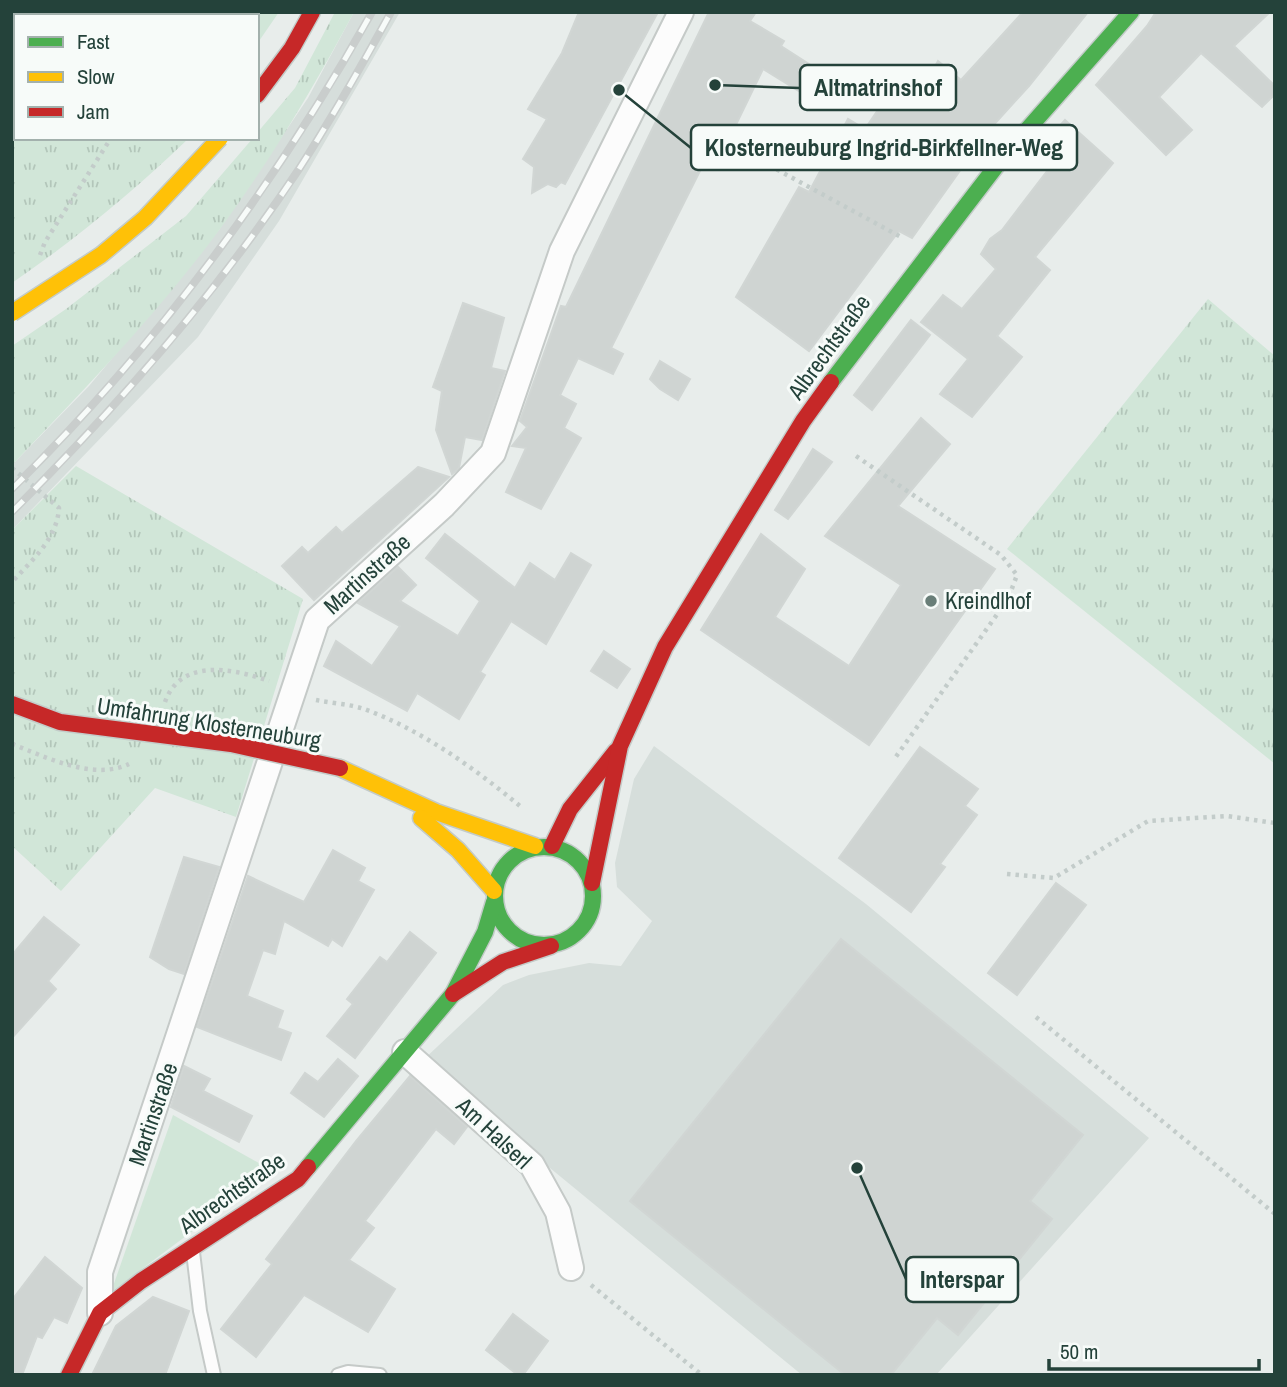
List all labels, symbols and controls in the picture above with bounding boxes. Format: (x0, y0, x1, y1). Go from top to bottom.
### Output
legend (14, 14, 259, 140)
text: Fast (77, 27, 110, 56)
text: Slow (77, 62, 115, 91)
callout: Altmatrinshof (800, 65, 956, 110)
text: Altmatrinshof (814, 71, 942, 103)
text: Jam (77, 97, 110, 126)
callout: Klosterneuburg Ingrid-Birkfellner-Weg (691, 125, 1077, 170)
text: Klosterneuburg Ingrid-Birkfellner-Weg (705, 131, 1063, 163)
street label: Albrechtstraße (779, 288, 877, 406)
street label: Martinstraße (317, 526, 417, 621)
place label: Kreindlhof (945, 585, 1032, 616)
marker: Kreindlhof (923, 593, 939, 609)
street label: Umfahrung Klosterneuburg (95, 689, 324, 756)
street label: Martinstraße (120, 1058, 185, 1169)
street label: Am Halserl (449, 1089, 539, 1175)
street label: Albrechtstraße (172, 1145, 291, 1241)
callout: Interspar (906, 1257, 1018, 1302)
text: Interspar (920, 1263, 1004, 1295)
scale bar (1049, 1328, 1259, 1372)
text: 50 m (1060, 1337, 1098, 1366)

